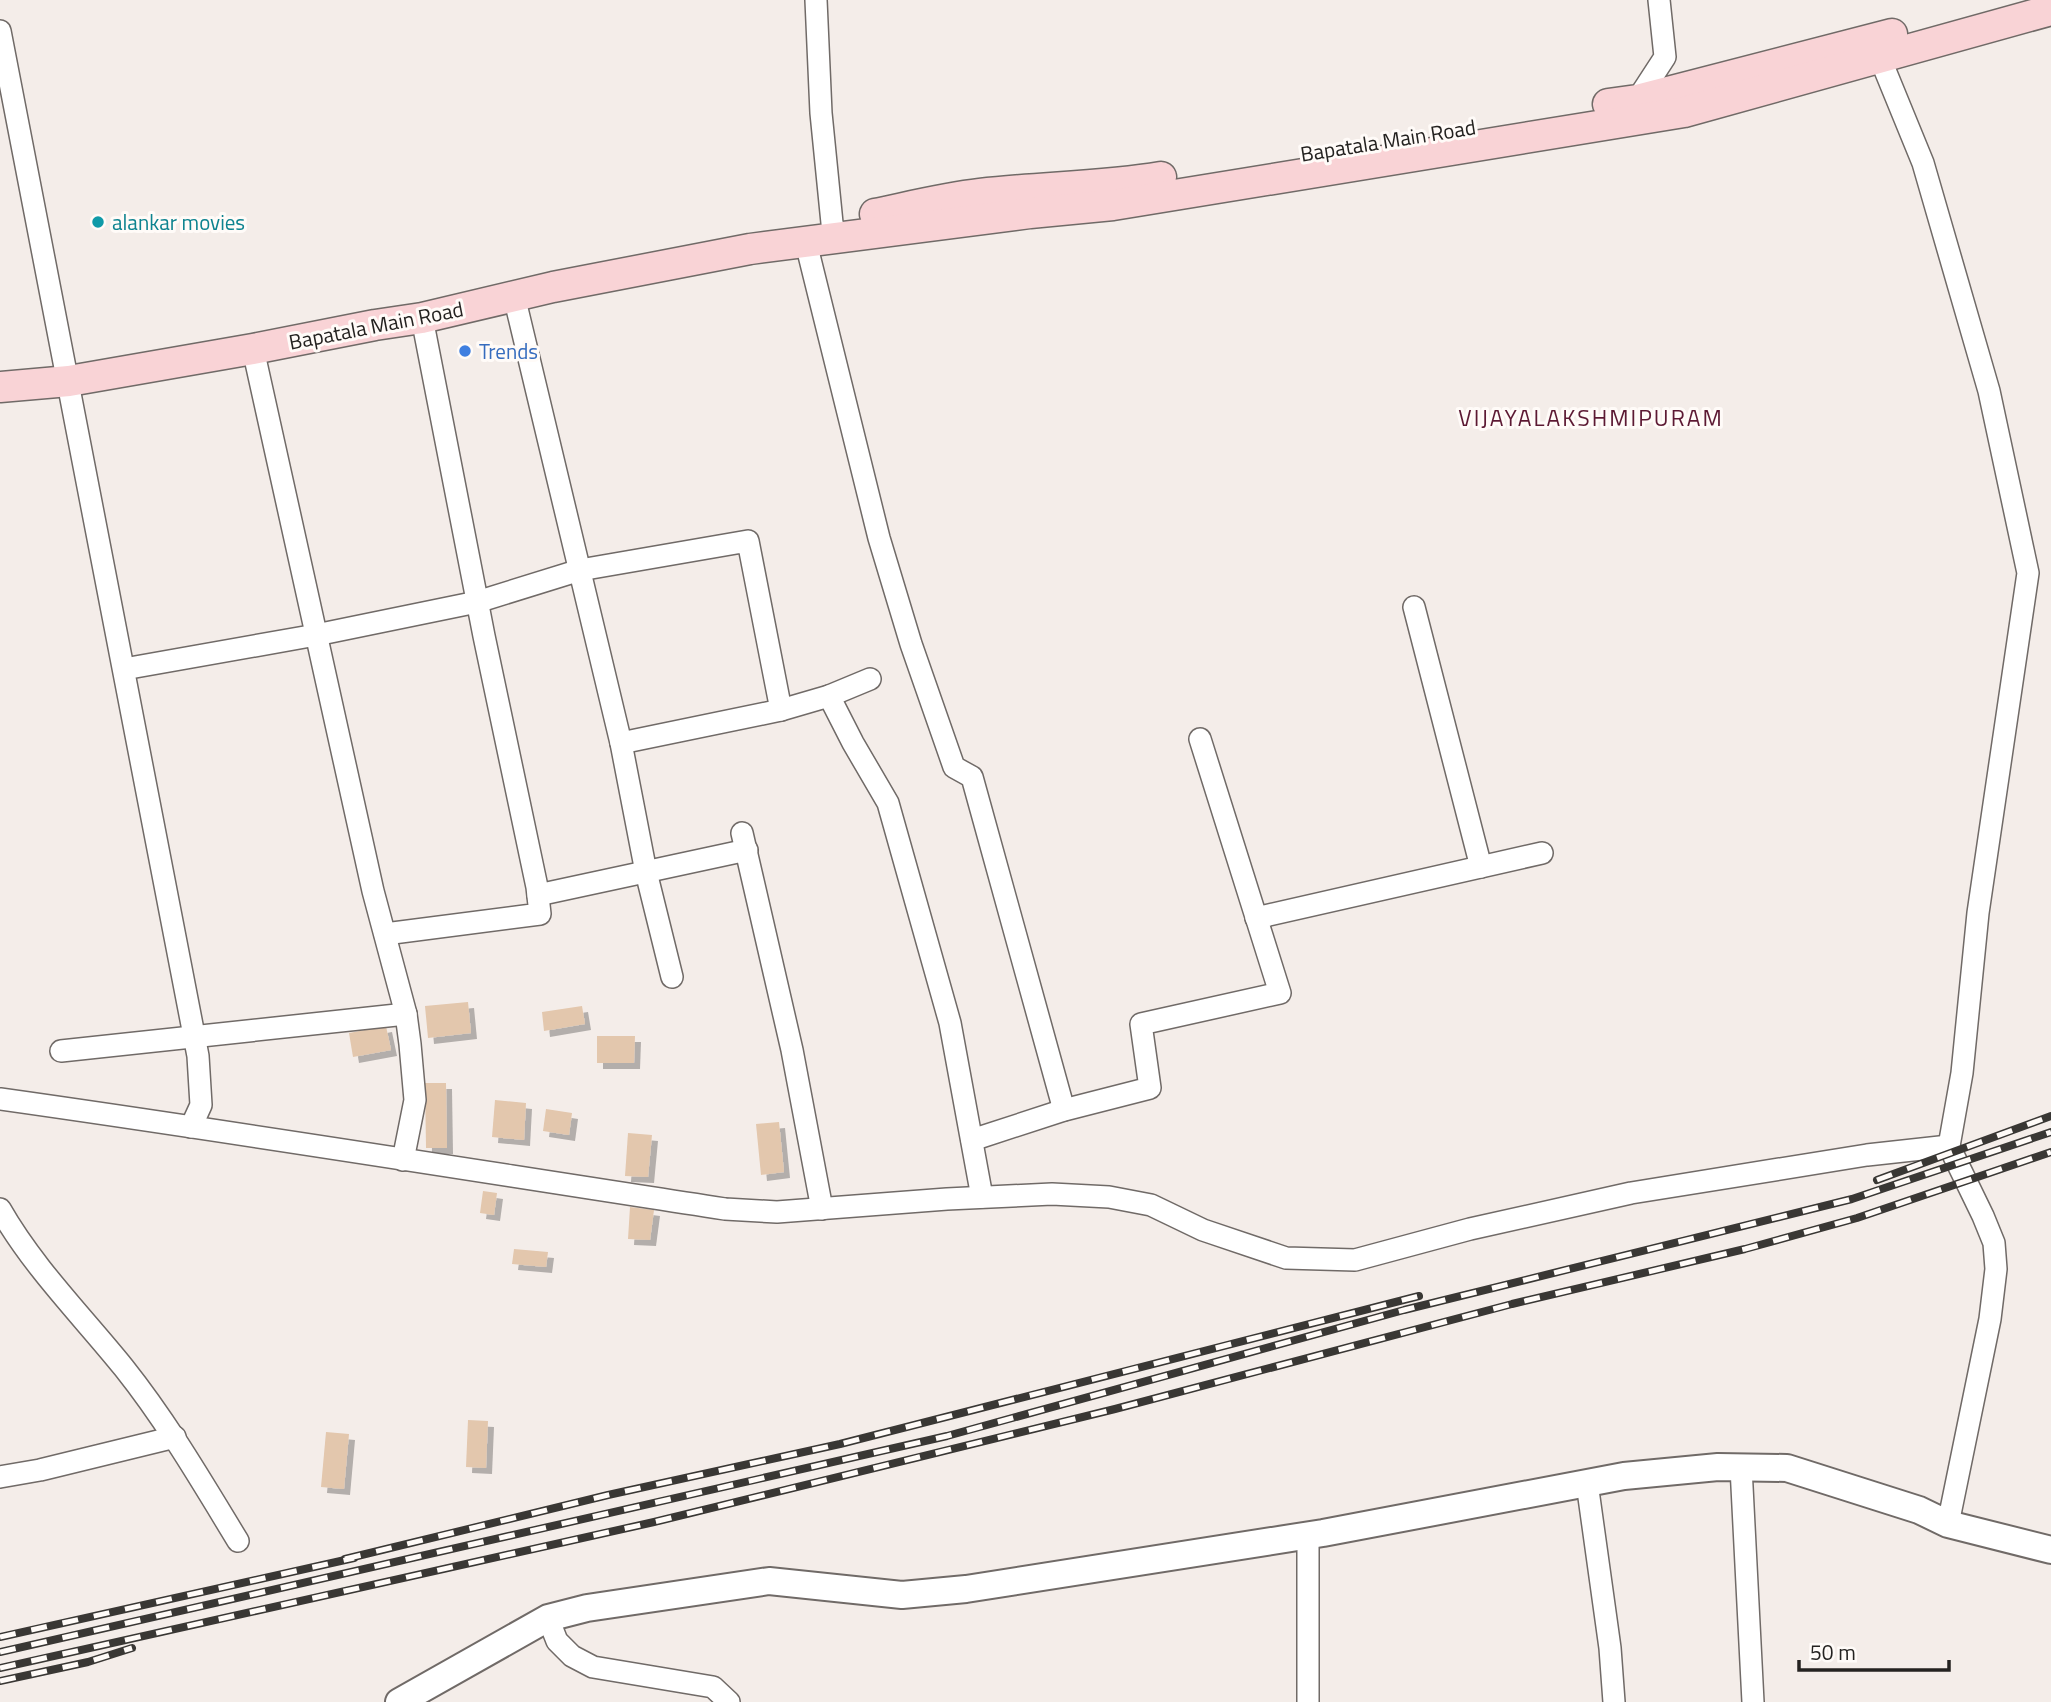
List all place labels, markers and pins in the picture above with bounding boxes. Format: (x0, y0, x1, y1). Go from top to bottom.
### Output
place label: alankar movies (112, 206, 245, 238)
marker: alankar movies (90, 214, 106, 230)
place label: Trends (479, 335, 538, 367)
marker: Trends (457, 343, 473, 359)

